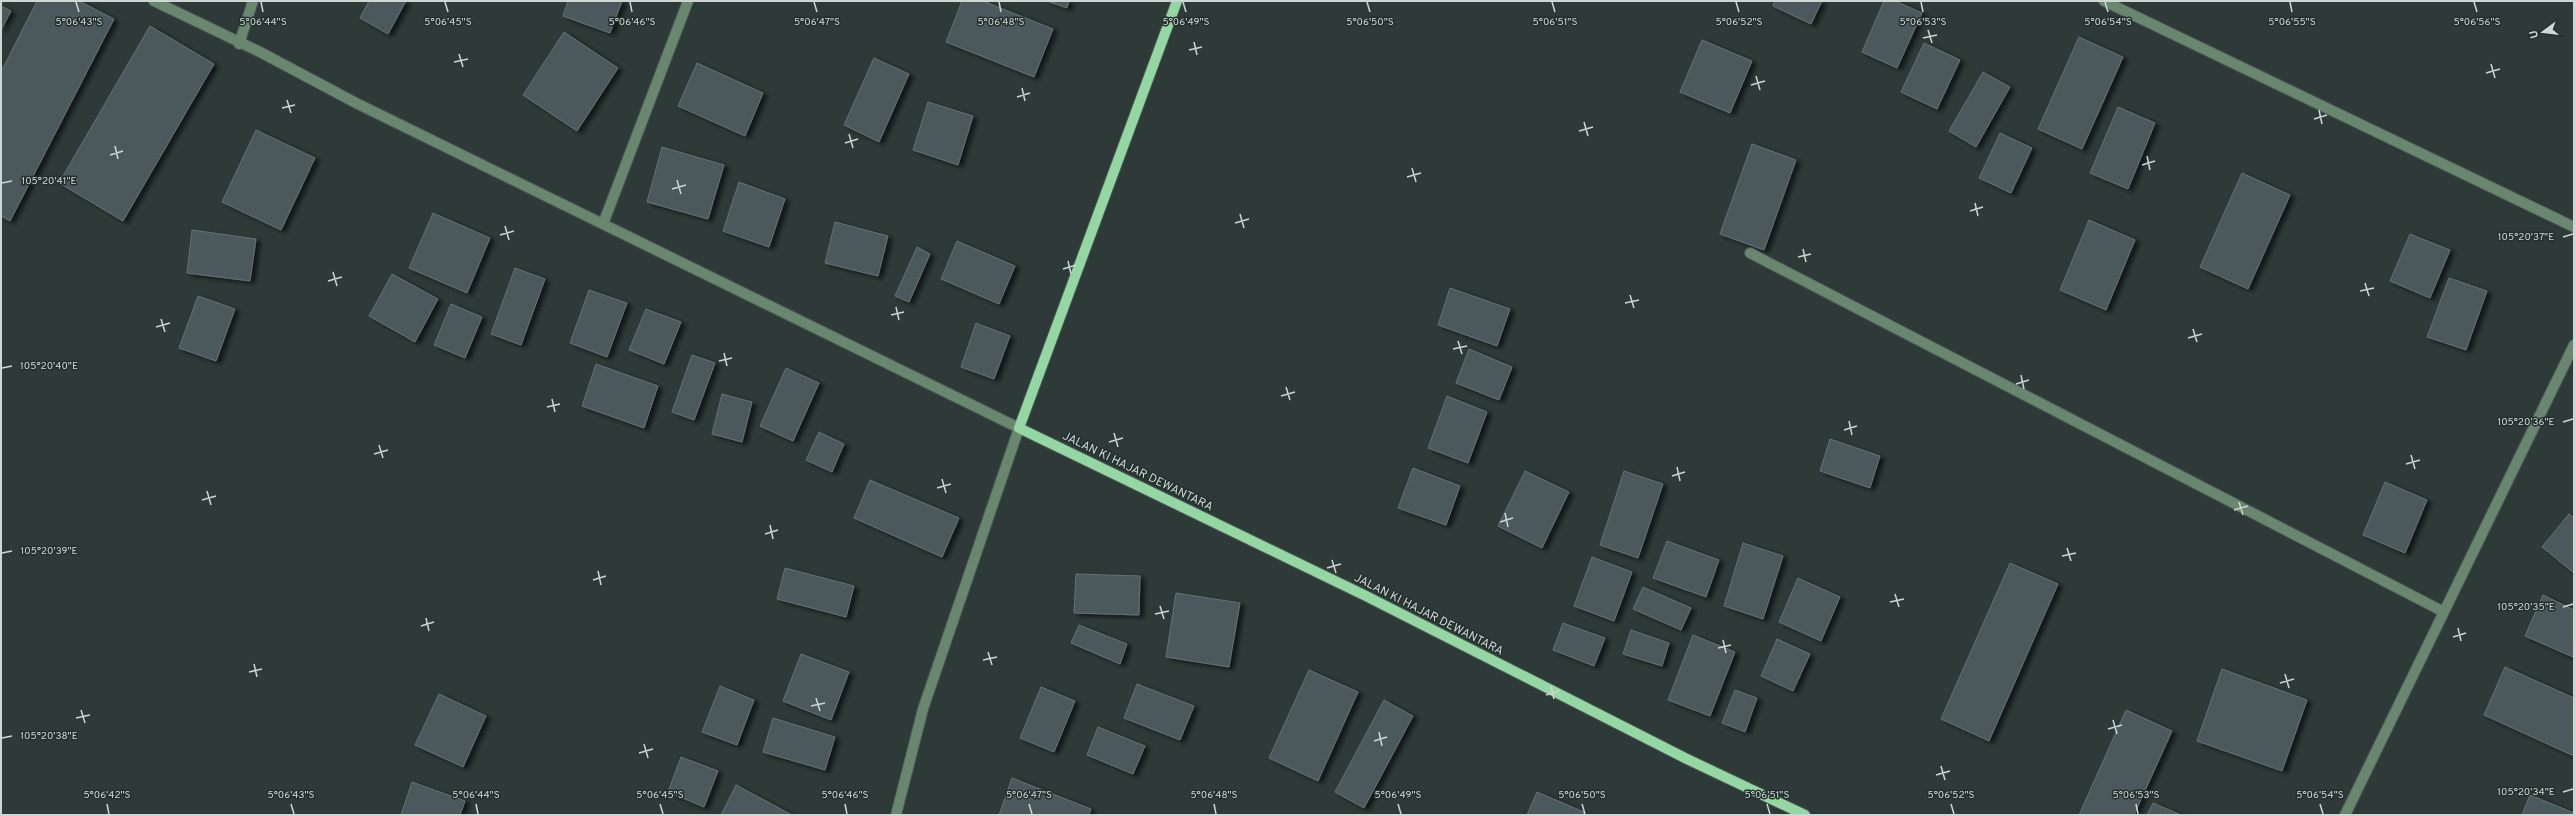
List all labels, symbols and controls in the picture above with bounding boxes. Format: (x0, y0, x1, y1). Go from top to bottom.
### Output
north arrow (2523, 12, 2563, 52)
text: 5°06'43"S (55, 16, 103, 29)
text: 5°06'44"S (239, 16, 287, 29)
text: 5°06'45"S (424, 16, 472, 29)
text: 5°06'46"S (608, 16, 656, 29)
text: 5°06'47"S (794, 16, 840, 29)
text: 5°06'48"S (977, 16, 1025, 29)
text: 5°06'49"S (1163, 16, 1209, 29)
text: 5°06'50"S (1346, 16, 1394, 29)
text: 5°06'51"S (1533, 16, 1577, 29)
text: 5°06'52"S (1715, 16, 1763, 29)
text: 5°06'53"S (1899, 16, 1947, 29)
text: 5°06'54"S (2084, 16, 2132, 29)
text: 5°06'55"S (2268, 16, 2316, 29)
text: 5°06'56"S (2453, 16, 2501, 29)
text: U (2527, 29, 2542, 40)
text: 105°20'41"E (21, 175, 77, 188)
text: 105°20'37"E (2498, 231, 2554, 244)
text: 105°20'40"E (20, 360, 78, 373)
text: 105°20'36"E (2497, 416, 2555, 429)
street label: JALAN KI HAJAR DEWANTARA (1059, 428, 1216, 515)
text: 105°20'39"E (21, 545, 77, 558)
street label: JALAN KI HAJAR DEWANTARA (1351, 570, 1506, 660)
text: 105°20'35"E (2497, 601, 2555, 614)
text: 105°20'38"E (20, 730, 78, 743)
text: 105°20'34"E (2497, 786, 2555, 799)
text: 5°06'42"S (83, 789, 131, 802)
text: 5°06'43"S (267, 789, 315, 802)
text: 5°06'44"S (452, 789, 500, 802)
text: 5°06'45"S (636, 789, 684, 802)
text: 5°06'46"S (821, 789, 869, 802)
text: 5°06'47"S (1006, 789, 1052, 802)
text: 5°06'48"S (1190, 789, 1238, 802)
text: 5°06'49"S (1375, 789, 1421, 802)
text: 5°06'50"S (1558, 789, 1606, 802)
text: 5°06'51"S (1745, 789, 1789, 802)
text: 5°06'52"S (1927, 789, 1975, 802)
text: 5°06'53"S (2112, 789, 2160, 802)
text: 5°06'54"S (2296, 789, 2344, 802)

